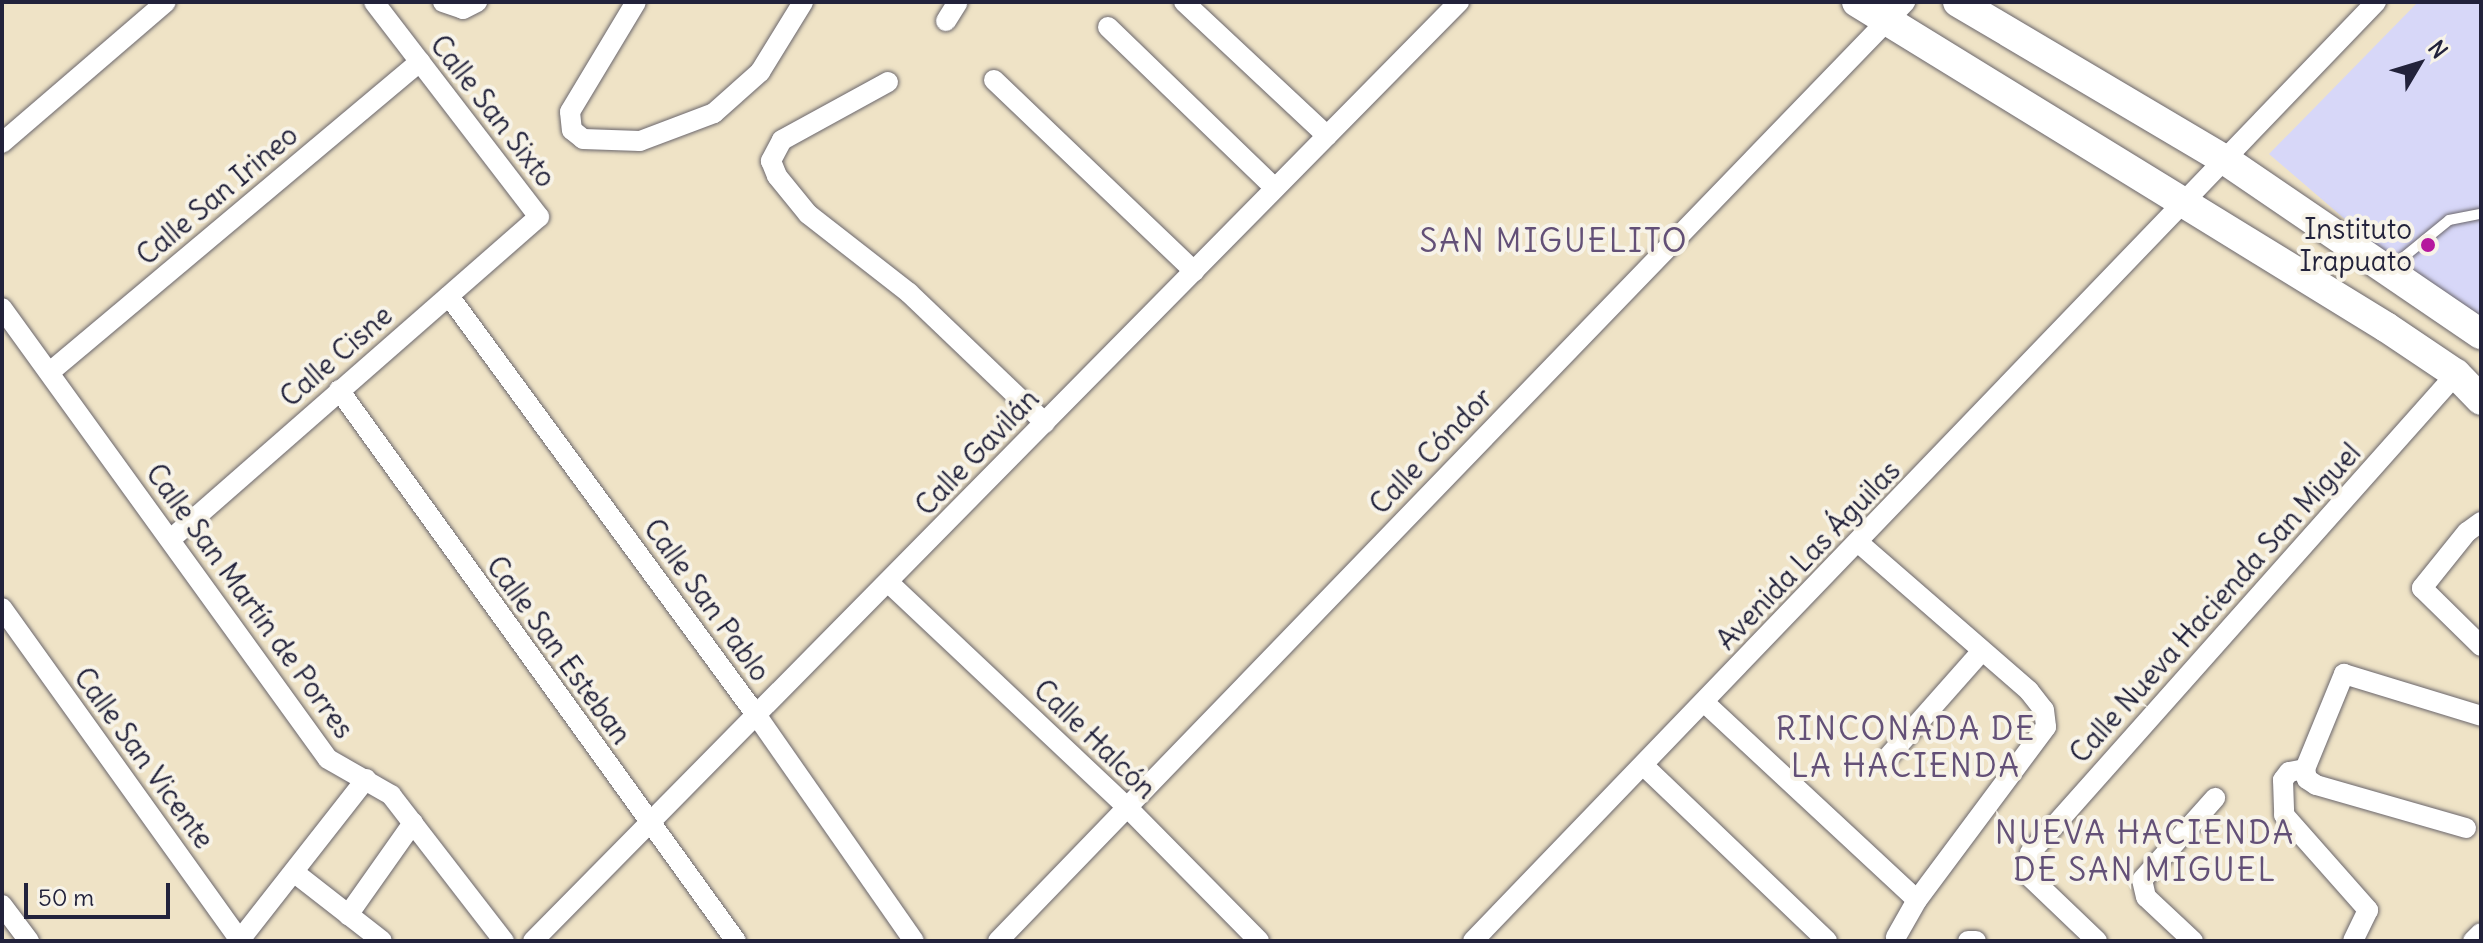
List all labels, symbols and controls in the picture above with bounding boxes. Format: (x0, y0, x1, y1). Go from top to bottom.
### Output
north arrow (2379, 24, 2459, 104)
street label: Calle San Sixto (423, 28, 563, 194)
text: N (2422, 35, 2454, 64)
street label: Calle San Irineo (130, 118, 304, 272)
place label: Instituto Irapuato (2300, 212, 2412, 278)
district label: SAN MIGUELITO (1419, 222, 1689, 260)
marker: Instituto Irapuato (2419, 236, 2437, 254)
street label: Calle Cisne (273, 298, 399, 414)
street label: Calle Cóndor (1363, 381, 1499, 521)
street label: Calle Gavilán (908, 382, 1046, 522)
street label: Calle Nueva Hacienda San Miguel (2063, 436, 2367, 770)
street label: Avenida Las Águilas (1709, 454, 1907, 656)
street label: Calle San Martín de Porres (139, 457, 361, 745)
street label: Calle San Pablo (637, 512, 777, 688)
street label: Calle San Esteban (480, 550, 638, 750)
street label: Calle San Vicente (67, 661, 221, 855)
street label: Calle Halcón (1027, 672, 1163, 806)
district label: RINCONADA DE LA HACIENDA (1776, 711, 2036, 786)
district label: NUEVA HACIENDA DE SAN MIGUEL (1995, 815, 2295, 890)
scale bar (28, 867, 174, 917)
text: 50 m (38, 882, 94, 912)

